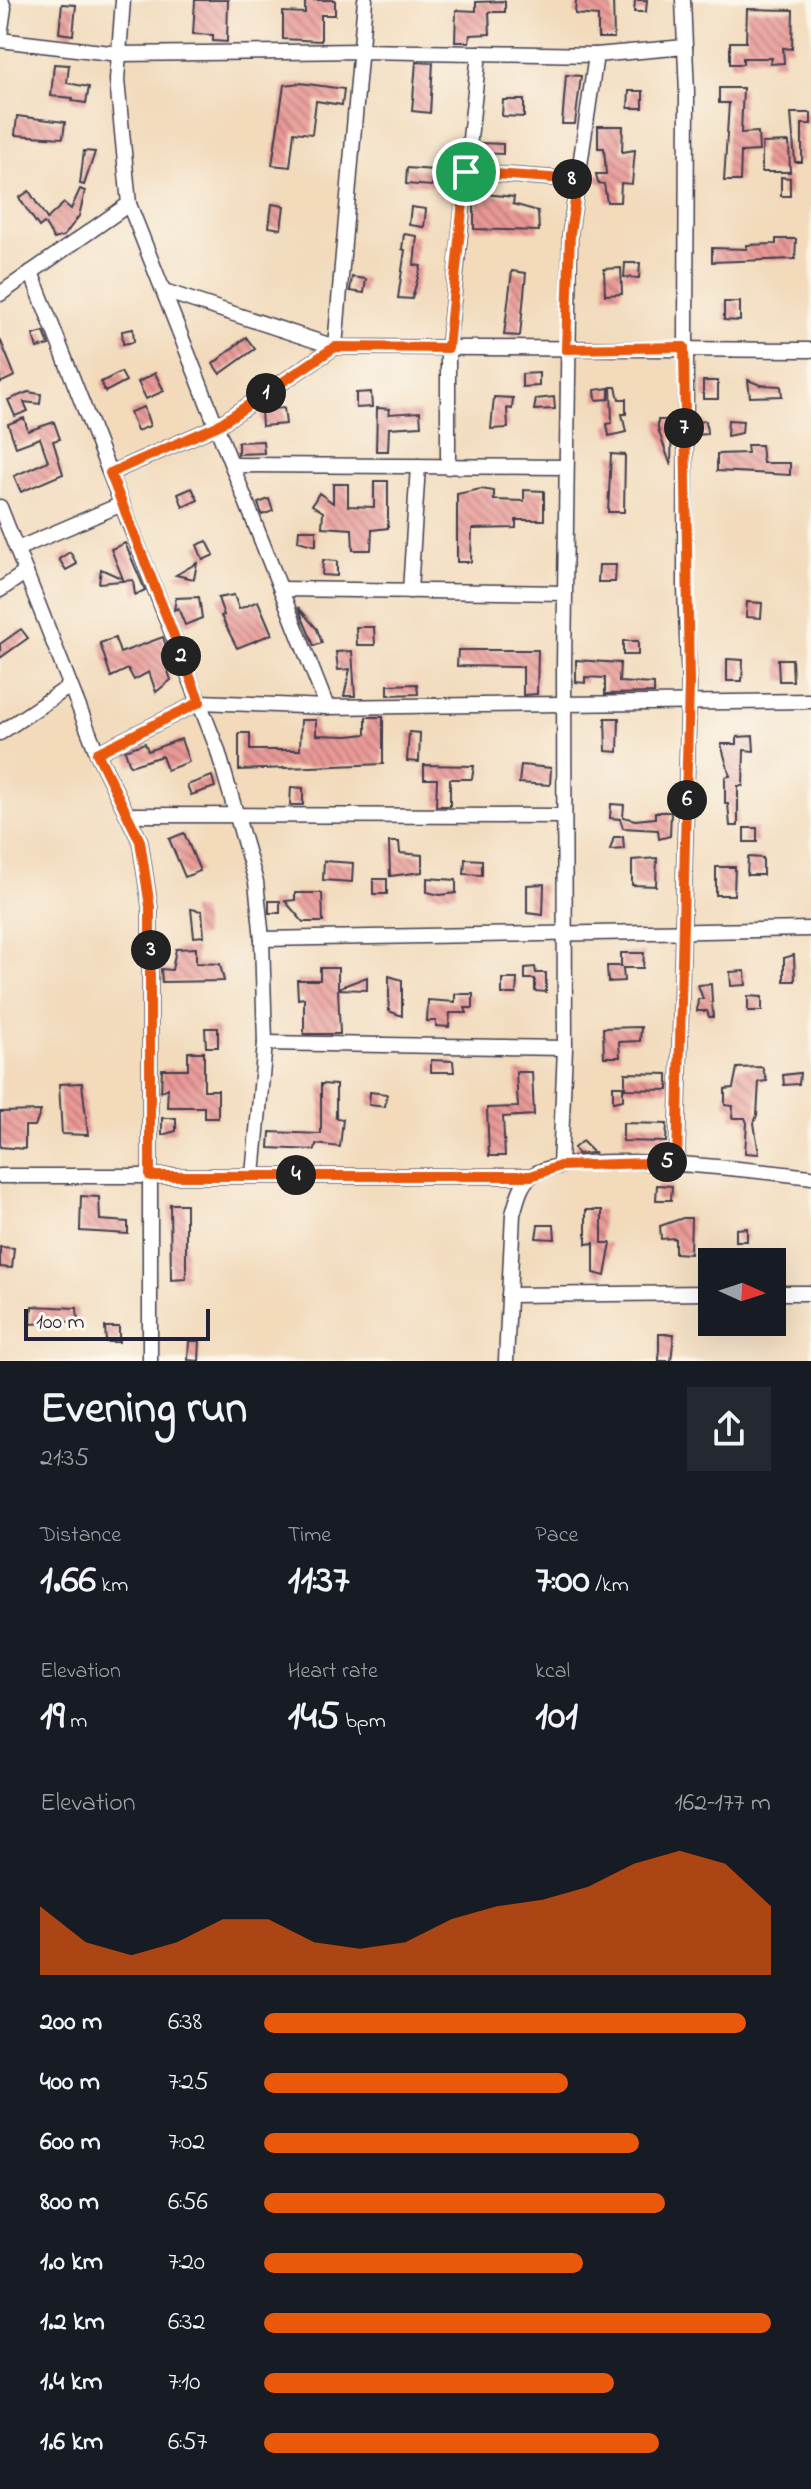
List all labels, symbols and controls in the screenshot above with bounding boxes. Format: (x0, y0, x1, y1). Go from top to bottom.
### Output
pin (432, 138, 500, 206)
icon: arrive (444, 150, 488, 194)
pin: 8 (552, 159, 592, 199)
text: 8 (568, 163, 576, 195)
pin: 1 (246, 373, 286, 413)
text: 1 (263, 377, 270, 409)
pin: 7 (664, 408, 704, 448)
text: 7 (679, 412, 689, 444)
pin: 2 (161, 636, 201, 676)
text: 2 (176, 640, 186, 672)
pin: 6 (667, 780, 707, 820)
text: 6 (682, 784, 692, 816)
pin: 3 (131, 930, 171, 970)
text: 3 (146, 934, 156, 966)
pin: 5 (647, 1142, 687, 1182)
text: 5 (661, 1146, 673, 1178)
pin: 4 (276, 1155, 316, 1195)
text: 4 (291, 1159, 301, 1191)
north arrow (698, 1248, 786, 1336)
map controls (698, 1248, 786, 1336)
scale bar (24, 1305, 210, 1341)
text: 100 m (36, 1307, 85, 1339)
text: Evening run (40, 1378, 247, 1442)
button: share (687, 1387, 771, 1471)
text: 21:35 (40, 1440, 89, 1478)
text: Distance (40, 1520, 121, 1552)
text: Time (288, 1520, 331, 1552)
text: Pace (535, 1520, 578, 1552)
text: 1.66 (40, 1552, 96, 1611)
text: 11:37 (288, 1552, 350, 1611)
text: 7:00 (535, 1552, 590, 1611)
text: km (96, 1570, 128, 1602)
text: /km (590, 1570, 629, 1602)
text: Elevation (40, 1656, 121, 1688)
text: Heart rate (288, 1656, 378, 1688)
text: kcal (535, 1656, 570, 1688)
text: 19 (40, 1688, 65, 1747)
text: 145 (288, 1688, 340, 1747)
text: 101 (535, 1688, 578, 1747)
text: m (65, 1706, 87, 1738)
text: bpm (340, 1706, 386, 1738)
text: Elevation (40, 1785, 136, 1823)
text: 162–177 m (675, 1785, 771, 1823)
text: 200 m (40, 2004, 102, 2042)
text: 6:38 (168, 2004, 202, 2042)
text: 400 m (40, 2064, 100, 2102)
text: 7:25 (168, 2064, 209, 2102)
text: 600 m (40, 2124, 101, 2162)
text: 7:02 (168, 2124, 205, 2162)
text: 800 m (40, 2184, 99, 2222)
text: 6:56 (168, 2184, 208, 2222)
text: 1.0 km (40, 2244, 103, 2282)
text: 7:20 (168, 2244, 205, 2282)
text: 1.2 km (40, 2304, 105, 2342)
text: 6:32 (168, 2304, 205, 2342)
text: 1.4 km (40, 2364, 102, 2402)
text: 7:10 (168, 2364, 200, 2402)
text: 1.6 km (40, 2424, 103, 2462)
text: 6:57 (168, 2424, 207, 2462)

